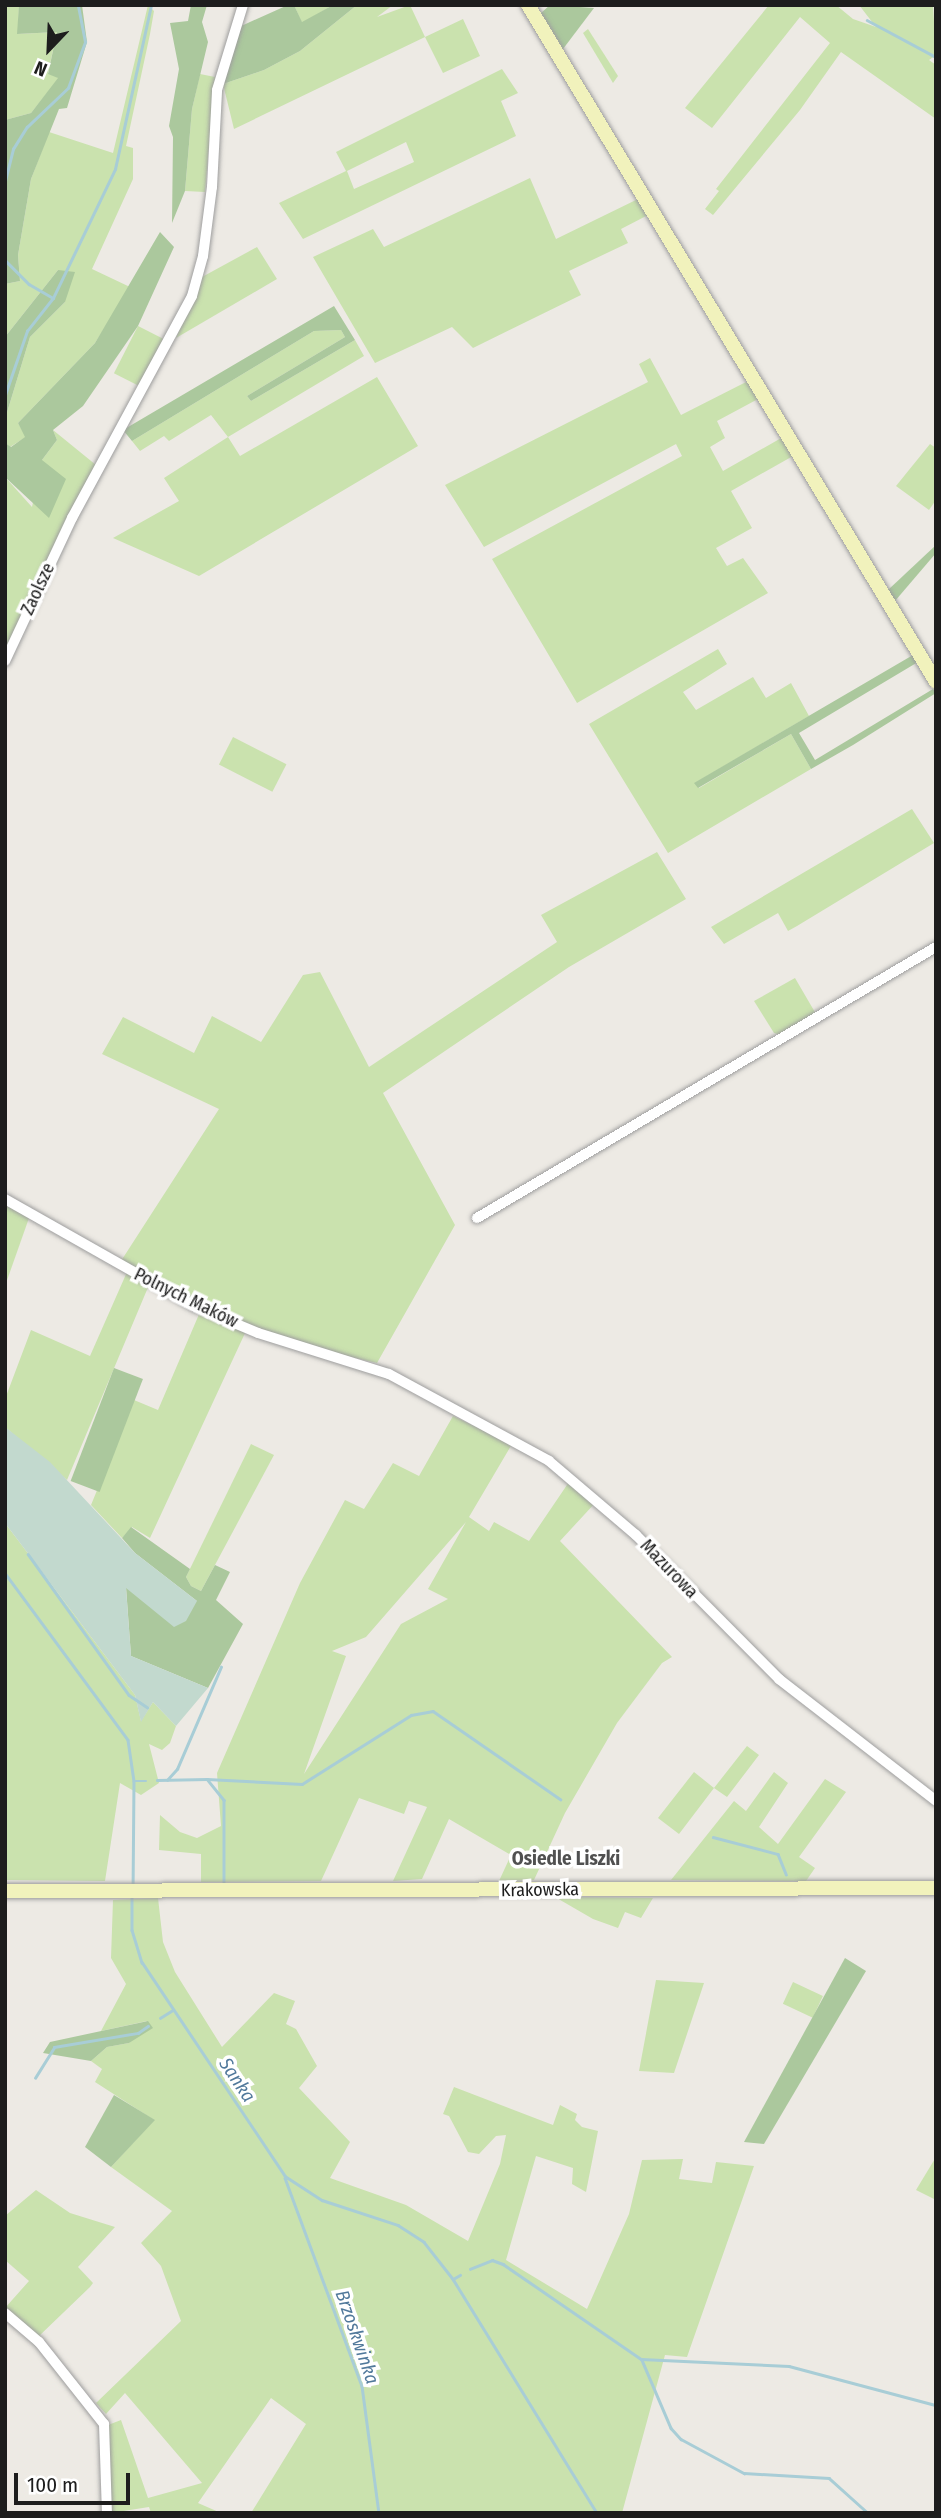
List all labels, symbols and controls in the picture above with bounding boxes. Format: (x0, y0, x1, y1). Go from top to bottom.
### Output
north arrow (14, 14, 84, 84)
text: N (31, 56, 50, 82)
street label: Zaolsze (17, 560, 59, 618)
street label: Polnych Maków (131, 1264, 241, 1332)
street label: Mazurowa (636, 1535, 702, 1603)
district label: Osiedle Liszki (512, 1848, 620, 1870)
street label: Krakowska (501, 1879, 579, 1901)
water label: Sanka (214, 2054, 260, 2106)
water label: Brzoskwinka (330, 2287, 384, 2387)
scale bar (18, 2458, 133, 2502)
text: 100 m (27, 2472, 78, 2498)

